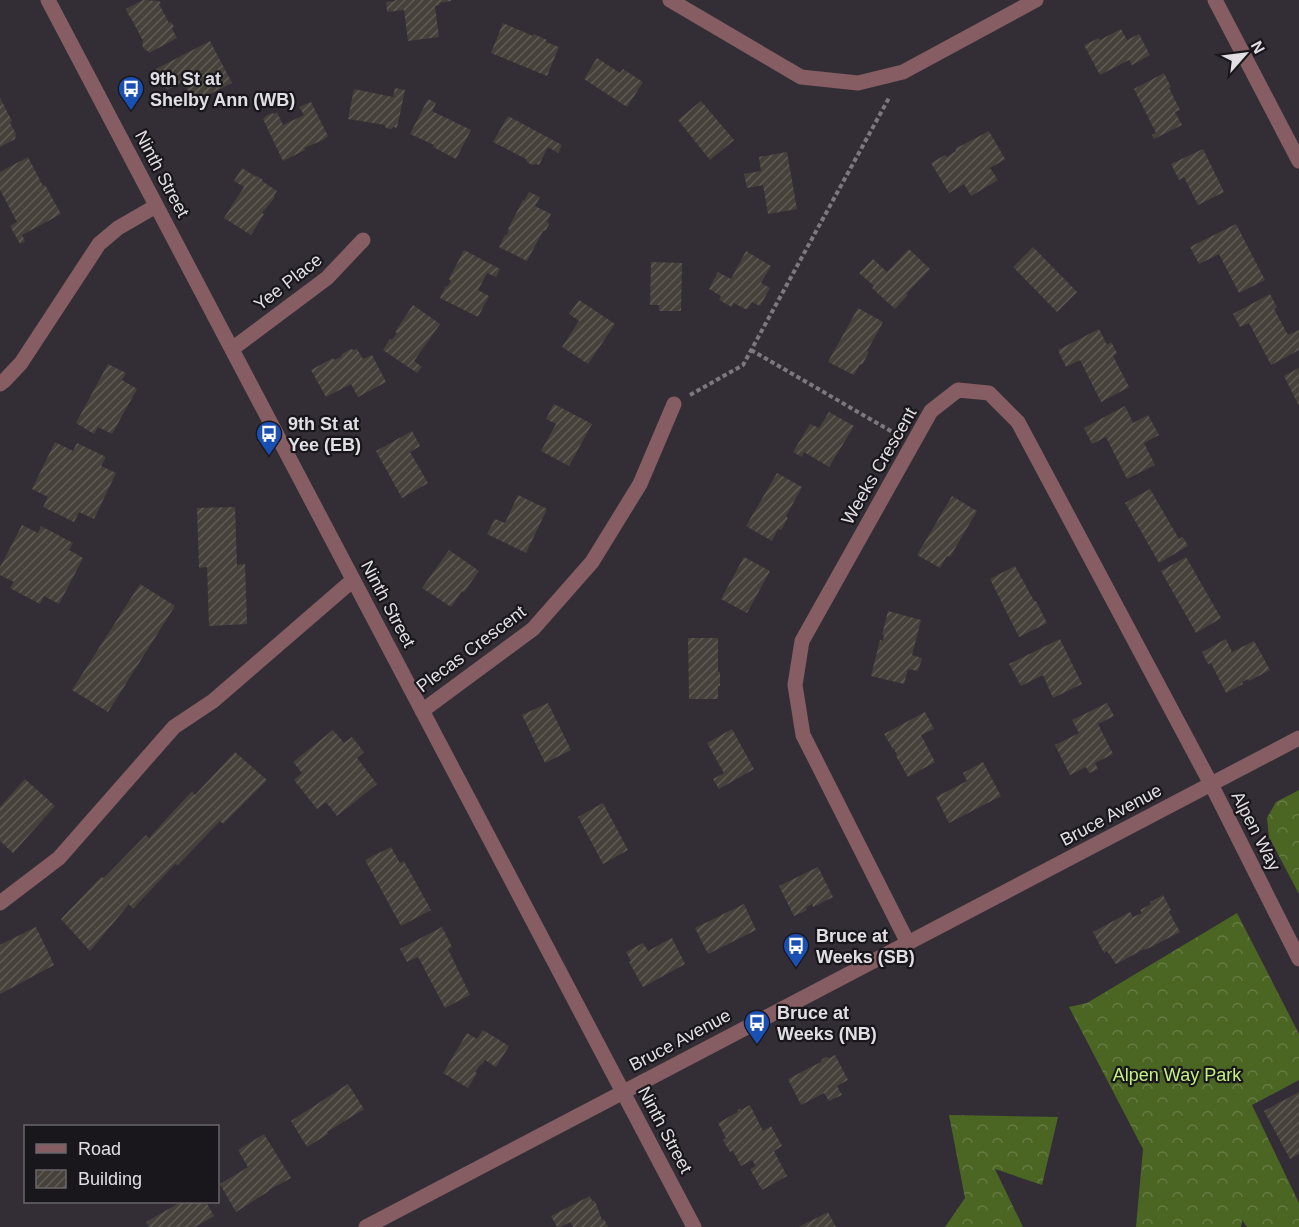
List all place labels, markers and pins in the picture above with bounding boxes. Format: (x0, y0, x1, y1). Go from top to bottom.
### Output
place label: 9th St at Shelby Ann (WB) (150, 69, 295, 110)
bus stop icon: 9th St at Shelby Ann (WB) (116, 74, 146, 112)
place label: 9th St at Yee (EB) (288, 414, 361, 455)
bus stop icon: 9th St at Yee (EB) (254, 419, 284, 457)
place label: Bruce at Weeks (SB) (816, 926, 915, 967)
bus stop icon: Bruce at Weeks (SB) (781, 931, 811, 969)
place label: Bruce at Weeks (NB) (777, 1003, 877, 1044)
bus stop icon: Bruce at Weeks (NB) (742, 1008, 772, 1046)

